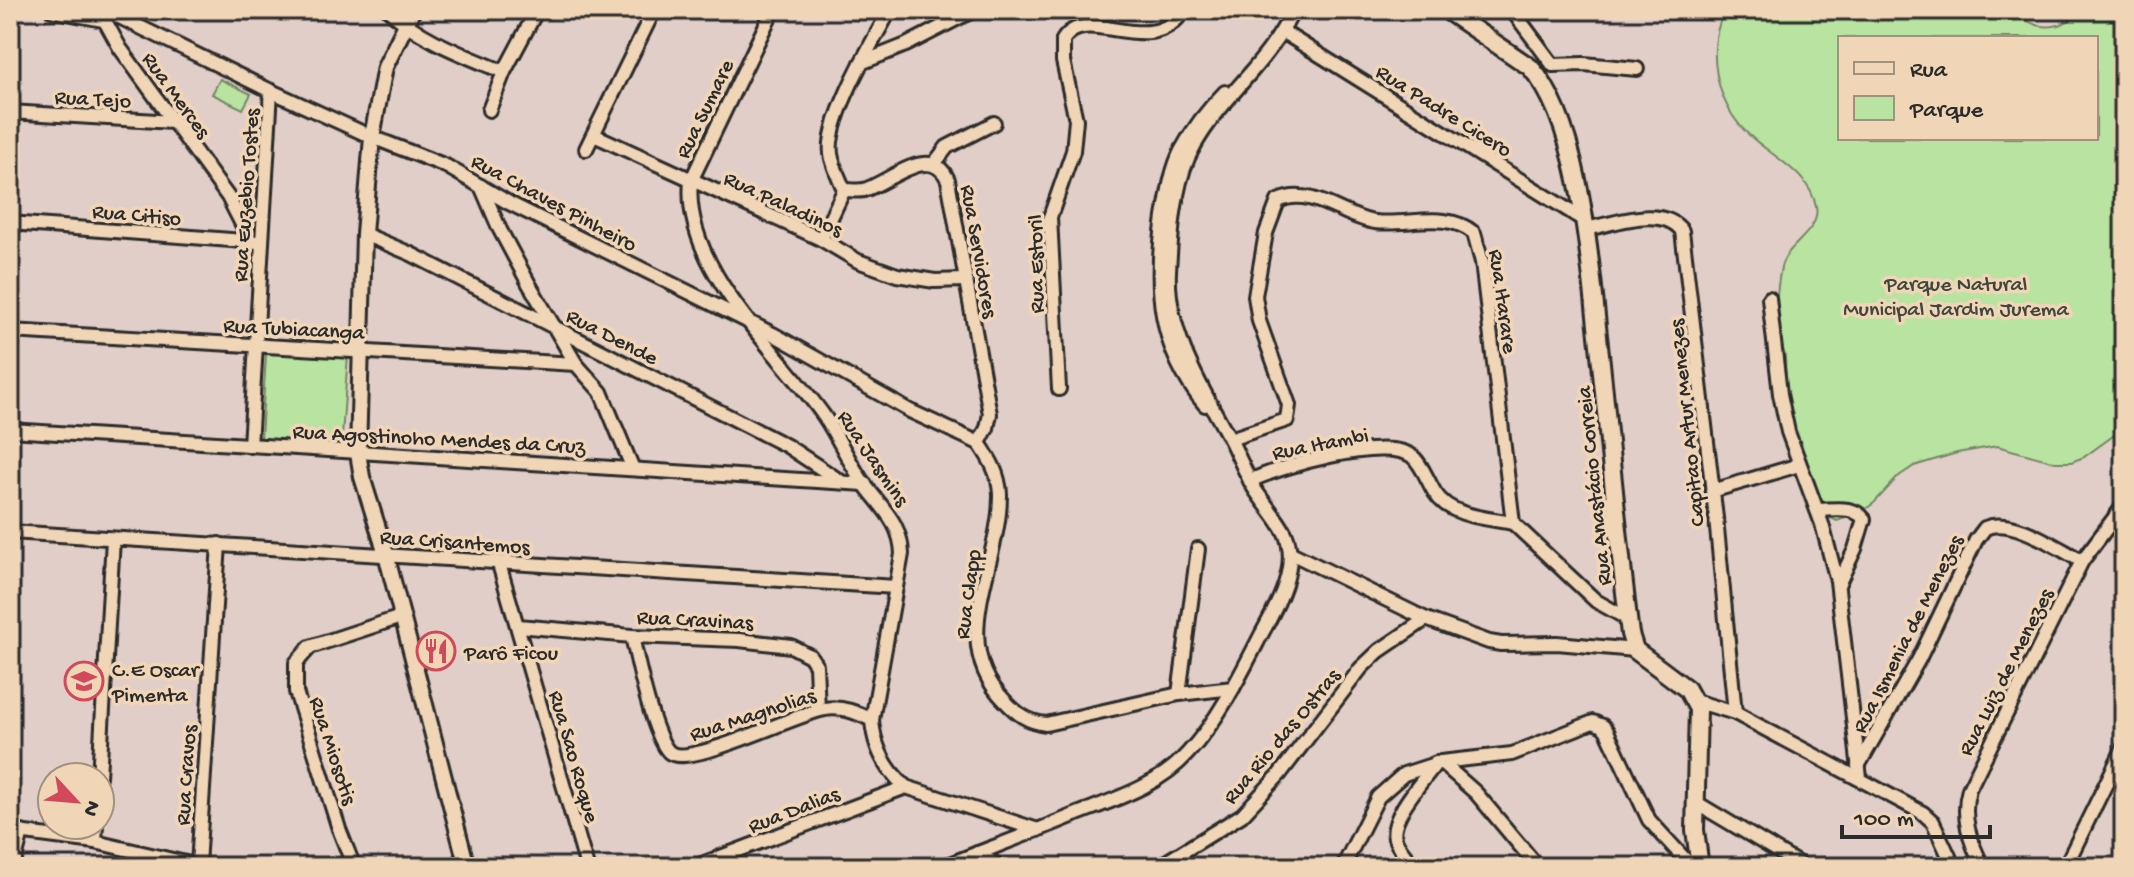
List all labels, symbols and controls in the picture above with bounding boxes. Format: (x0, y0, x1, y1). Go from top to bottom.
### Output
legend (1838, 36, 2098, 140)
street label: Rua Merces (135, 48, 215, 145)
street label: Rua Sumare (672, 55, 742, 163)
text: Rua (1910, 57, 1948, 86)
street label: Rua Padre Cicero (1370, 60, 1516, 165)
street label: Rua Tejo (54, 86, 132, 116)
text: Parque (1909, 97, 1984, 126)
street label: Rua Euzebio Tostes (229, 107, 267, 283)
street label: Rua Chaves Pinheiro (466, 150, 641, 259)
street label: Rua Paladinos (719, 167, 847, 245)
street label: Rua Servidores (953, 183, 1002, 321)
street label: Rua Citiso (91, 200, 182, 234)
street label: Rua Estoril (1024, 214, 1052, 314)
street label: Rua Itarare (1481, 248, 1521, 356)
park label: Parque Natural Municipal Jardim Jurema (1843, 273, 2069, 324)
street label: Rua Dende (561, 304, 662, 373)
street label: Rua Tubiacanga (222, 314, 366, 348)
street label: Capitao Artur Menezes (1665, 317, 1713, 527)
street label: Rua Anastácio Correia (1572, 384, 1619, 587)
street label: Rua Jasmins (830, 406, 914, 513)
street label: Rua Agostinoho Mendes da Cruz (292, 420, 587, 462)
street label: Rua Itambi (1270, 424, 1371, 468)
street label: Rua Crisantemos (379, 526, 531, 562)
street label: Rua Ismenia de Menezes (1848, 530, 1971, 738)
street label: Rua Clapp (951, 548, 989, 641)
street label: Rua Luiz de Menezes (1954, 584, 2061, 761)
street label: Rua Cravinas (636, 606, 755, 638)
restaurant icon: Parô Ficou (415, 630, 457, 672)
place label: Parô Ficou (463, 642, 558, 668)
place label: C.E Oscar Pimenta (111, 659, 201, 710)
school or university icon: C.E Oscar Pimenta (63, 660, 105, 702)
street label: Rua Rio das Ostras (1219, 664, 1348, 811)
street label: Rua Magnolias (687, 684, 820, 749)
street label: Rua Sao Roque (541, 688, 604, 827)
street label: Rua Miosotis (302, 694, 361, 809)
street label: Rua Cravos (172, 723, 205, 826)
north arrow (36, 761, 116, 841)
street label: Rua Dalias (745, 782, 845, 841)
scale bar (1842, 789, 1990, 839)
text: N (76, 796, 105, 820)
text: 100 m (1853, 806, 1914, 835)

